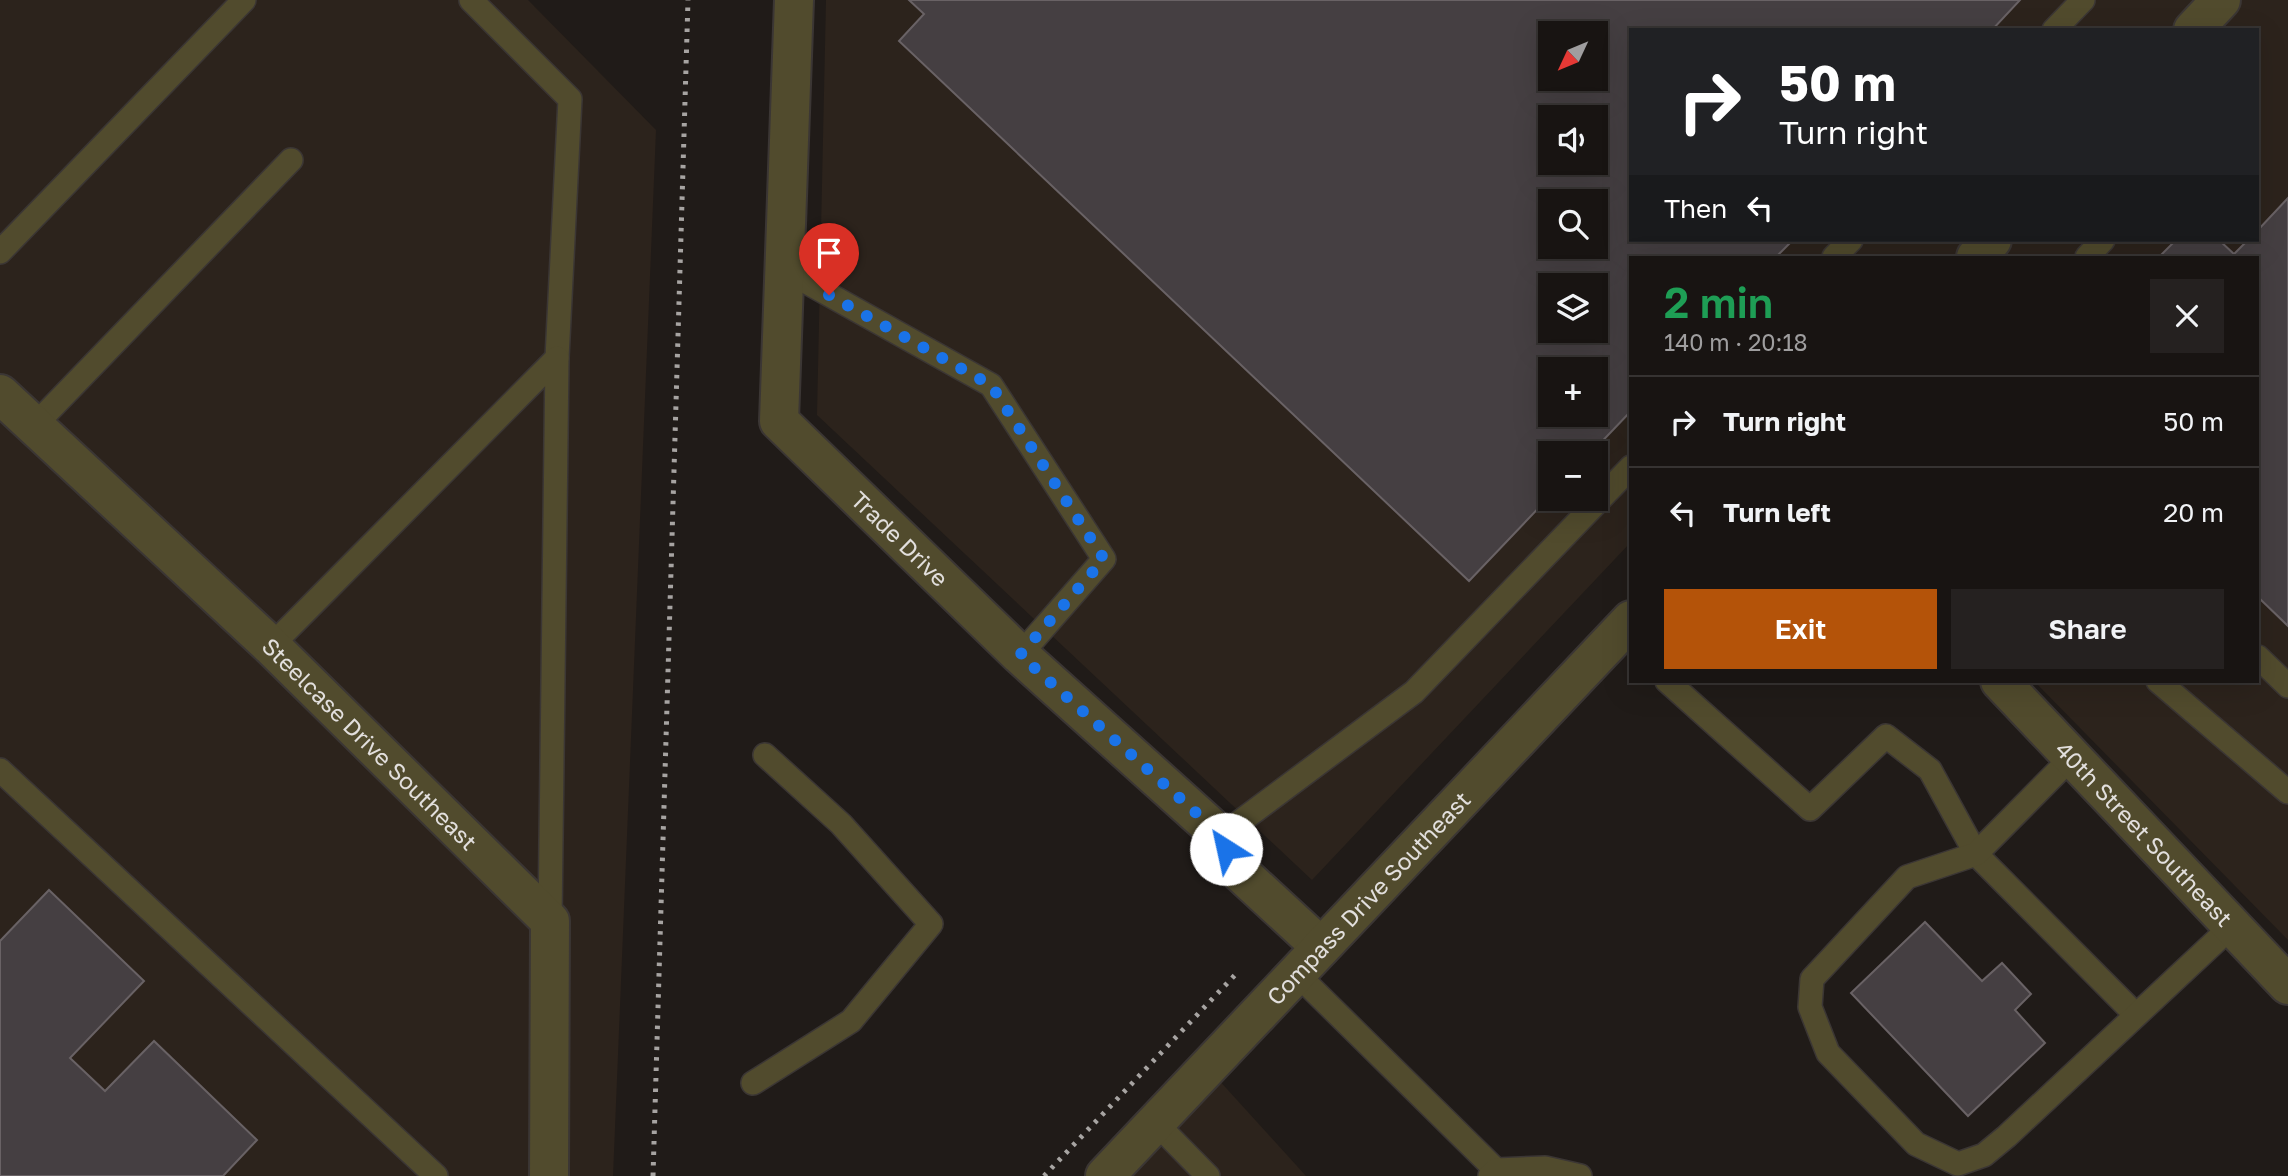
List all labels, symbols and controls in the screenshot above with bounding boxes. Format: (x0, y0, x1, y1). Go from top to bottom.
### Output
north arrow (1538, 21, 1608, 91)
map controls (1538, 21, 1608, 511)
text: 50 m (1779, 53, 1896, 112)
icon: right (1664, 56, 1755, 147)
button: sound (1538, 105, 1608, 175)
text: Turn right (1779, 113, 1928, 151)
button: search (1538, 189, 1608, 259)
icon: left (1741, 189, 1779, 227)
text: Then (1664, 193, 1727, 224)
pin (799, 223, 859, 295)
icon: arrive (810, 234, 848, 272)
button: layers (1538, 273, 1608, 343)
text: 2 min (1664, 277, 1773, 327)
button: close (2150, 279, 2224, 353)
text: 140 m · 20:18 (1664, 328, 1808, 356)
button: + (1538, 357, 1608, 427)
icon: right (1664, 403, 1702, 441)
text: Turn right (1723, 406, 1846, 437)
text: 50 m (2163, 406, 2224, 437)
button: − (1538, 441, 1608, 511)
street label: Trade Drive (846, 485, 954, 592)
icon: left (1664, 494, 1702, 532)
text: Turn left (1723, 497, 1831, 528)
text: 20 m (2163, 497, 2224, 528)
button: Exit (1664, 589, 1937, 669)
button: Share (1951, 589, 2224, 669)
street label: Steelcase Drive Southeast (257, 632, 483, 855)
street label: 40th Street Southeast (2050, 735, 2239, 932)
street label: Compass Drive Southeast (1261, 785, 1476, 1010)
position arrow (1189, 812, 1263, 886)

